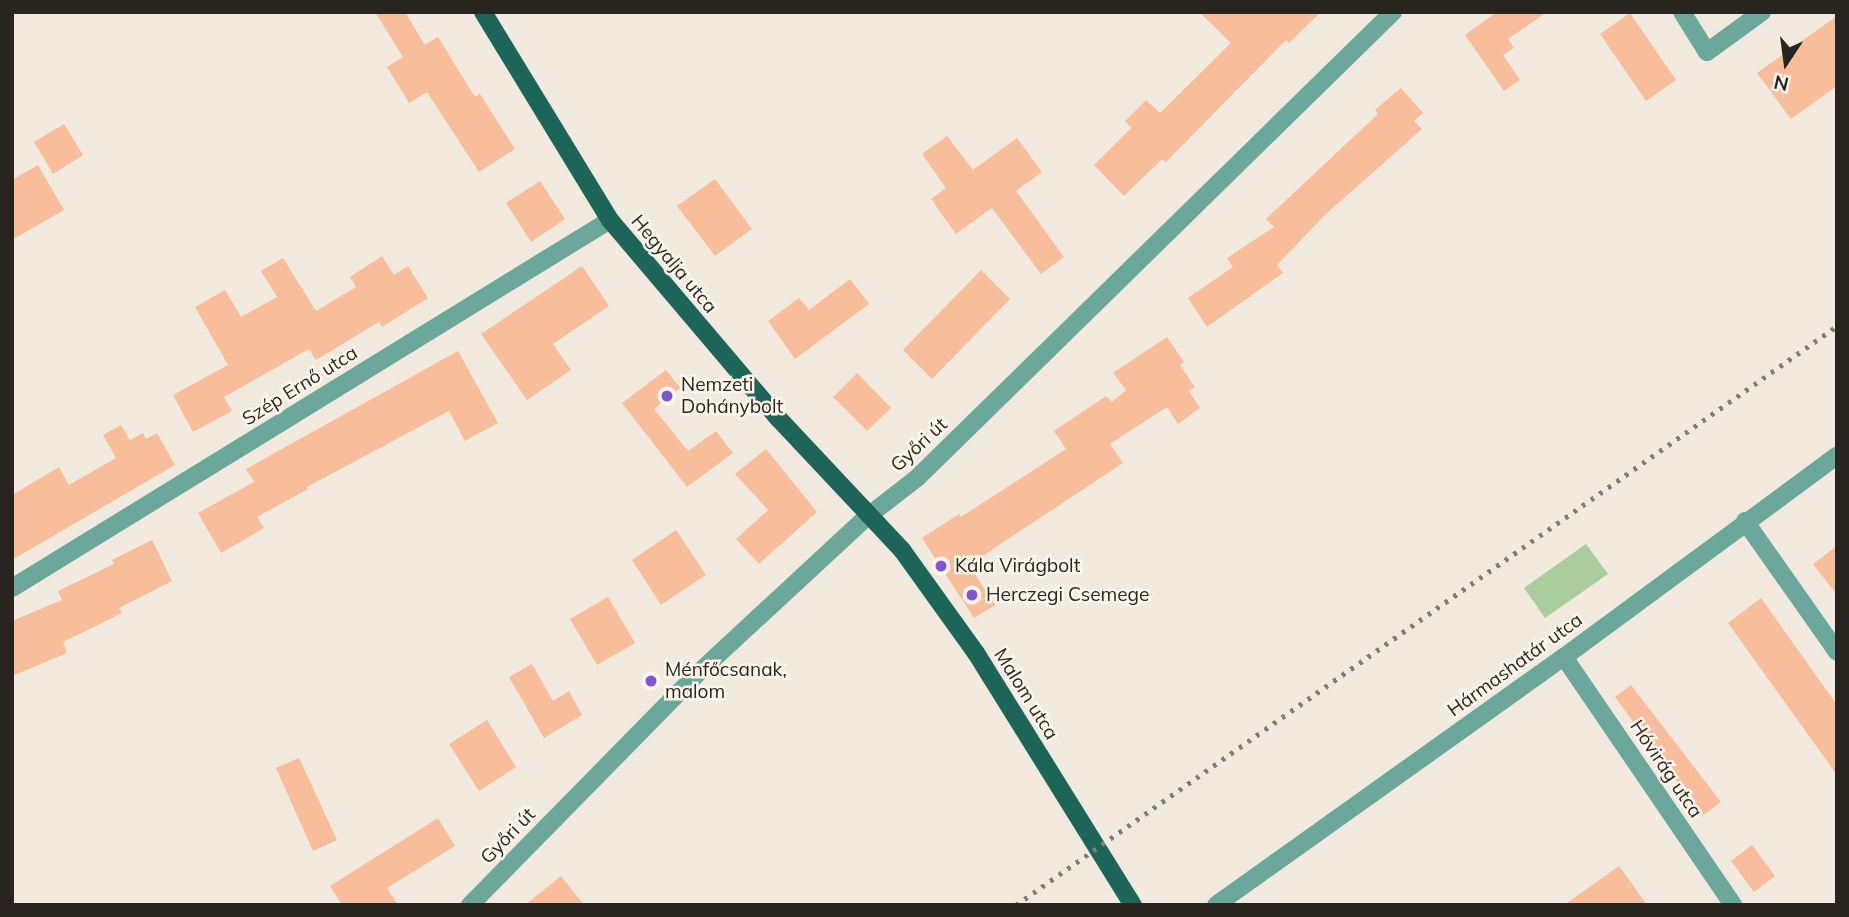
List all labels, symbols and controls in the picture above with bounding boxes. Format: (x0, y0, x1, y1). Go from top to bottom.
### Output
north arrow (1751, 28, 1821, 98)
text: N (1772, 70, 1791, 97)
street label: Hegyalja utca (626, 210, 722, 318)
street label: Szép Ernő utca (238, 342, 362, 430)
place label: Nemzeti Dohánybolt (681, 374, 783, 418)
marker: Nemzeti Dohánybolt (659, 388, 675, 404)
street label: Győri út (886, 413, 952, 477)
place label: Kála Virágbolt (955, 555, 1080, 577)
marker: Kála Virágbolt (933, 558, 949, 574)
place label: Herczegi Csemege (986, 584, 1149, 606)
marker: Herczegi Csemege (964, 587, 980, 603)
street label: Hármashatár utca (1443, 608, 1587, 722)
street label: Malom utca (989, 644, 1063, 744)
place label: Ménfőcsanak, malom (665, 659, 787, 703)
marker: Ménfőcsanak, malom (643, 673, 659, 689)
street label: Hóvirág utca (1625, 716, 1707, 822)
street label: Győri út (476, 803, 540, 869)

